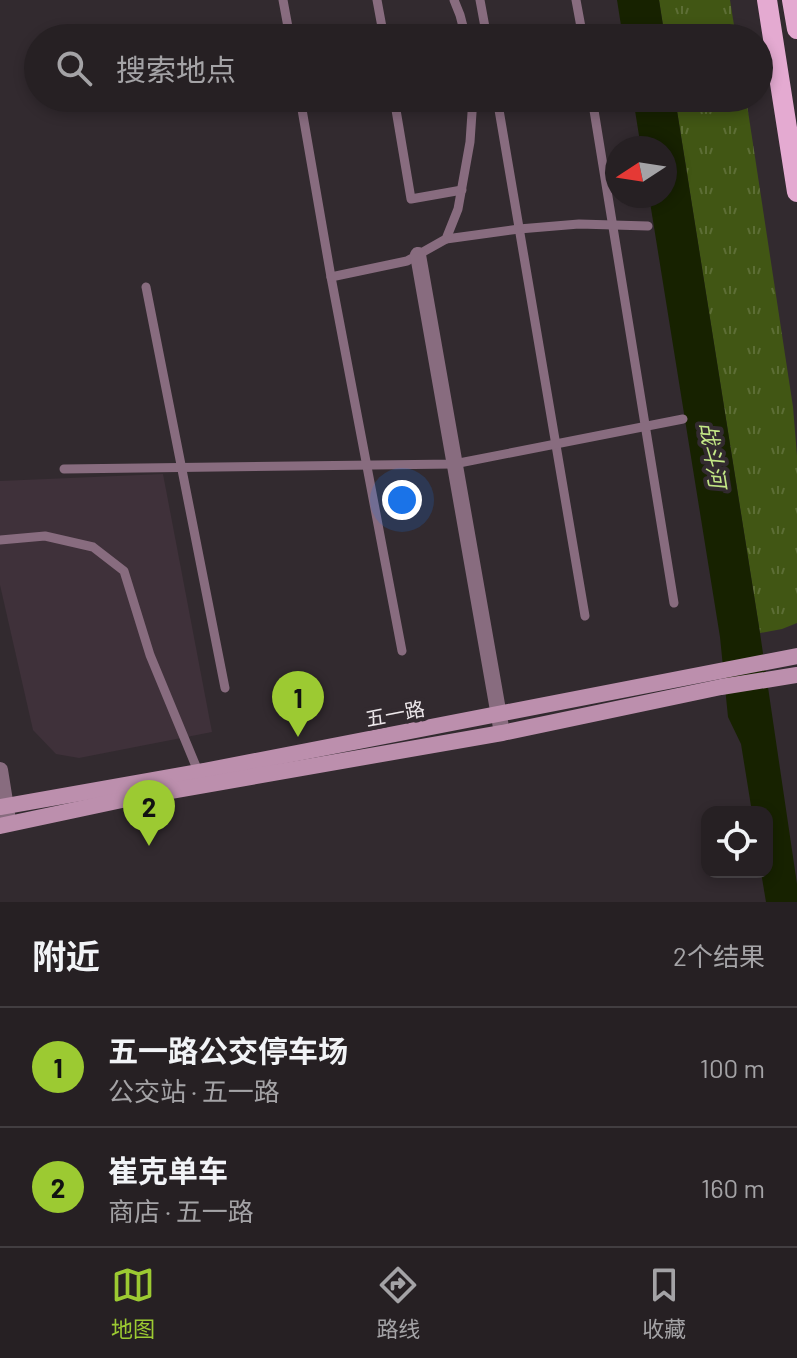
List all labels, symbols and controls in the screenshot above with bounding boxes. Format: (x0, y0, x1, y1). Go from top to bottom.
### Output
search box (24, 24, 773, 112)
icon: search (52, 46, 96, 90)
text: 搜索地点 (116, 51, 236, 87)
north arrow (605, 136, 677, 208)
water label: 战斗河 (696, 420, 733, 493)
your location (382, 480, 422, 520)
pin: 1 (272, 671, 324, 737)
street label: 五一路 (363, 696, 427, 731)
pin: 2 (123, 780, 175, 846)
map controls (701, 806, 773, 878)
button: locate (701, 806, 773, 878)
text: 附近 (32, 935, 100, 976)
text: 2个结果 (673, 940, 765, 971)
text: 五一路公交停车场 (108, 1032, 348, 1068)
text: 1 (53, 1052, 63, 1083)
text: 100 m (700, 1052, 765, 1083)
text: 公交站 · 五一路 (108, 1075, 280, 1106)
text: 崔克单车 (108, 1152, 228, 1188)
text: 2 (51, 1172, 65, 1203)
text: 160 m (701, 1172, 765, 1203)
text: 商店 · 五一路 (108, 1195, 254, 1226)
tab: 地图 (111, 1263, 155, 1343)
tab: 路线 (376, 1263, 420, 1343)
tab: 收藏 (642, 1263, 686, 1343)

